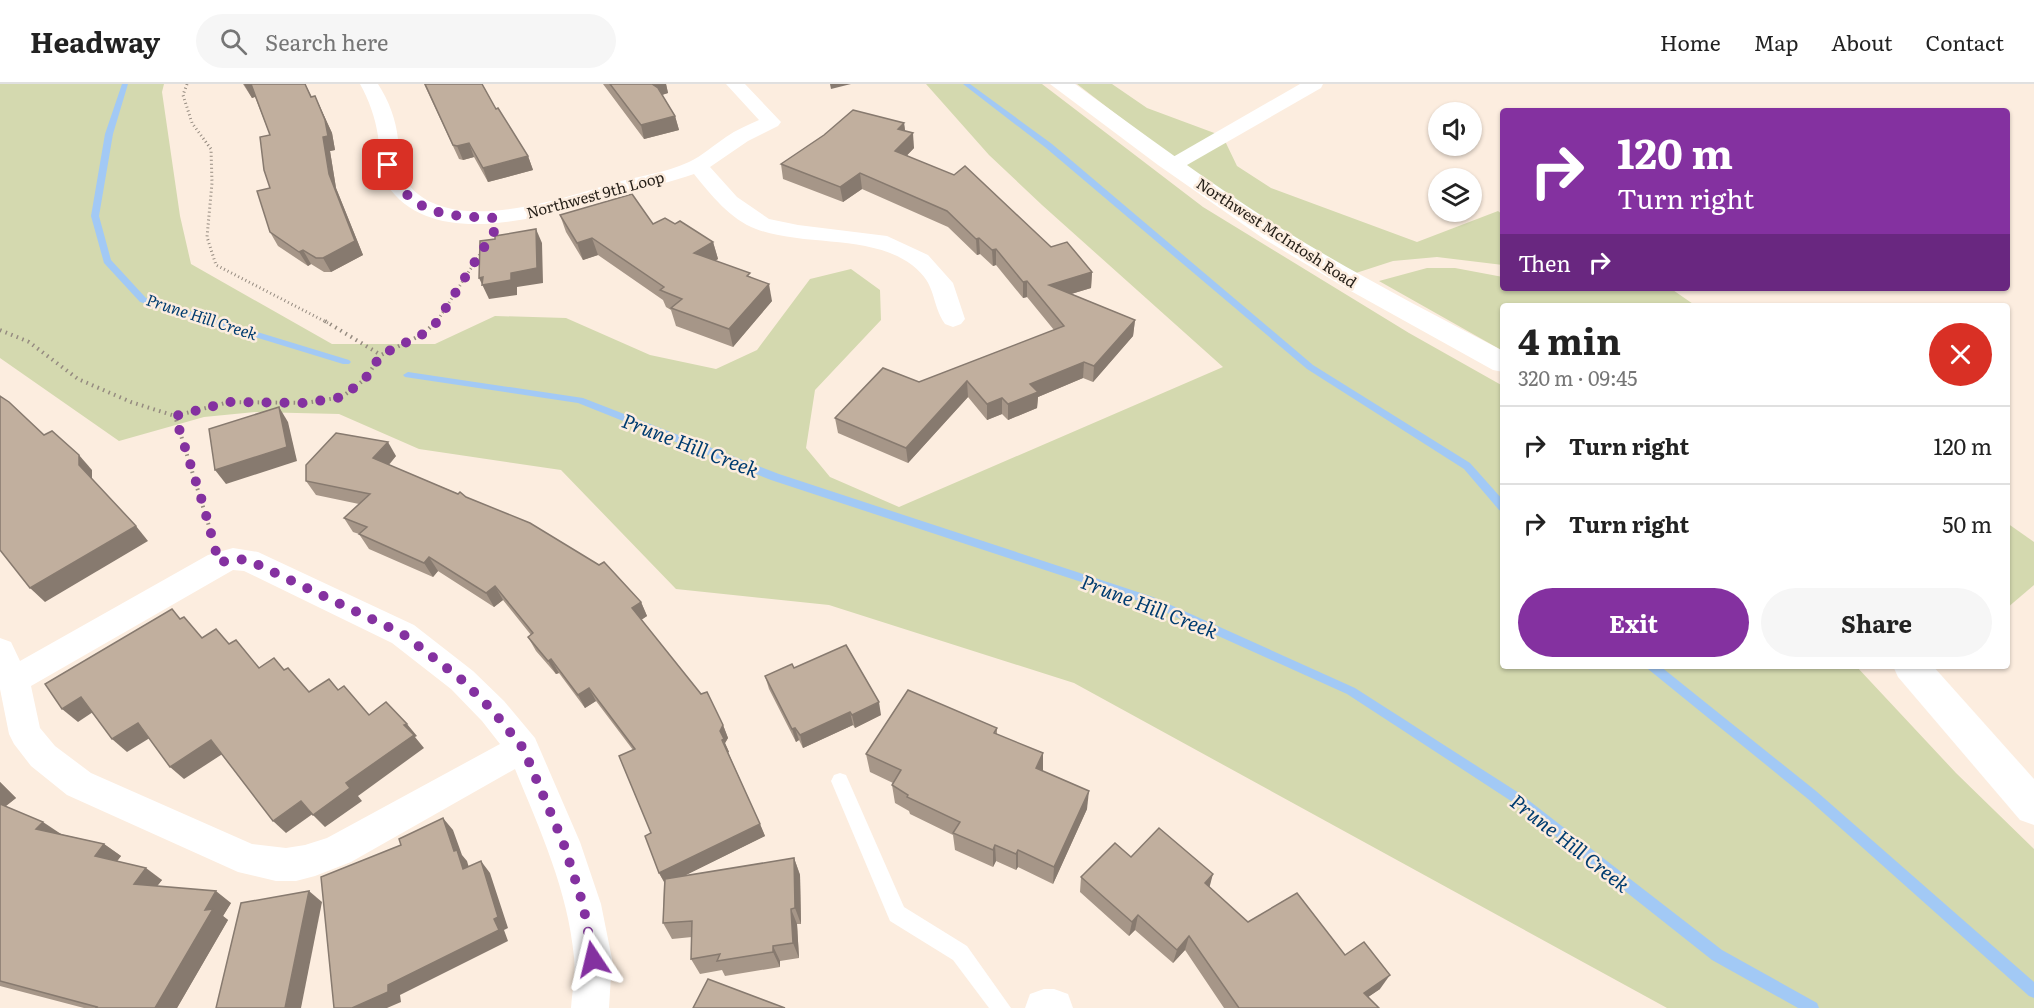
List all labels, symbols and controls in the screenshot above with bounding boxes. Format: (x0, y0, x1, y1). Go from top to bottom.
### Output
search box (196, 14, 616, 68)
text: Headway (30, 20, 160, 62)
icon: search (217, 25, 250, 58)
text: Search here (265, 25, 388, 58)
text: Home (1660, 26, 1721, 57)
text: Map (1754, 26, 1798, 57)
text: About (1831, 26, 1893, 57)
text: Contact (1926, 26, 2004, 57)
map controls (1428, 102, 1482, 222)
button: sound (1428, 102, 1482, 156)
text: 120 m (1617, 120, 1733, 182)
icon: right (1518, 132, 1596, 210)
pin (362, 139, 413, 190)
icon: arrive (371, 148, 404, 181)
street label: Northwest 9th Loop (523, 165, 667, 223)
button: layers (1428, 168, 1482, 222)
street label: Northwest McIntosh Road (1192, 171, 1362, 293)
text: Turn right (1617, 177, 1754, 217)
text: Then (1518, 246, 1571, 279)
icon: right (1583, 246, 1616, 279)
water label: Prune Hill Creek (143, 287, 261, 345)
text: 4 min (1518, 313, 1621, 366)
button: close (1929, 323, 1992, 386)
text: 320 m · 09:45 (1518, 362, 1637, 392)
water label: Prune Hill Creek (618, 404, 764, 484)
icon: right (1518, 429, 1551, 462)
text: Turn right (1569, 429, 1689, 462)
text: 120 m (1933, 429, 1992, 462)
icon: right (1518, 507, 1551, 540)
text: Turn right (1569, 507, 1689, 540)
text: 50 m (1942, 507, 1992, 540)
water label: Prune Hill Creek (1077, 565, 1223, 645)
button: Exit (1518, 588, 1749, 657)
button: Share (1761, 588, 1992, 657)
water label: Prune Hill Creek (1505, 786, 1637, 898)
position arrow (561, 927, 625, 991)

